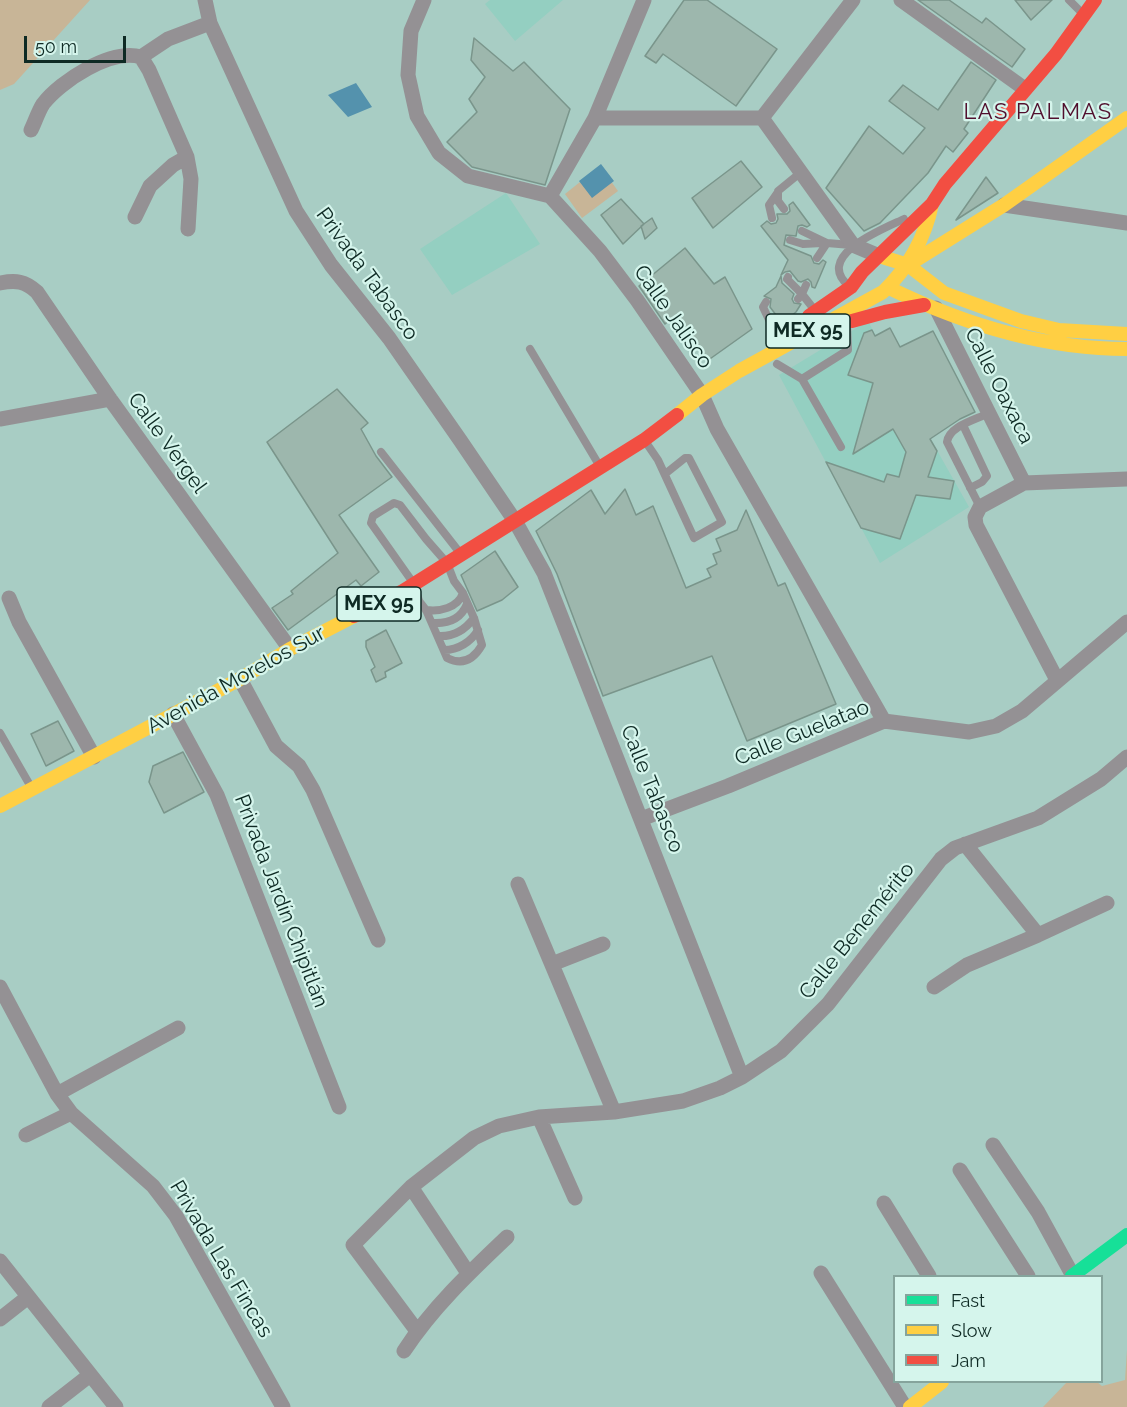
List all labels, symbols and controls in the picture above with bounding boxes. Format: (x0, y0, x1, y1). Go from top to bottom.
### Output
scale bar (27, 24, 129, 62)
text: 50 m (35, 36, 77, 57)
district label: LAS PALMAS (963, 99, 1113, 125)
street label: Privada Tabasco (310, 203, 424, 345)
street label: Calle Jalisco (628, 260, 718, 374)
road number: MEX 95 (766, 314, 850, 348)
street label: Calle Oaxaca (959, 324, 1039, 448)
street label: Calle Vergel (122, 388, 212, 498)
road number: MEX 95 (337, 587, 421, 621)
street label: Avenida Morelos Sur (143, 621, 329, 739)
street label: Calle Guelatao (731, 695, 873, 771)
street label: Calle Tabasco (615, 721, 689, 857)
street label: Privada Jardín Chipitlán (229, 791, 333, 1011)
street label: Calle Benemérito (794, 857, 920, 1005)
street label: Privada Las Fincas (164, 1176, 278, 1342)
legend (893, 1275, 1103, 1383)
text: Fast (951, 1290, 985, 1311)
text: Slow (951, 1320, 992, 1341)
text: Jam (951, 1350, 986, 1371)

